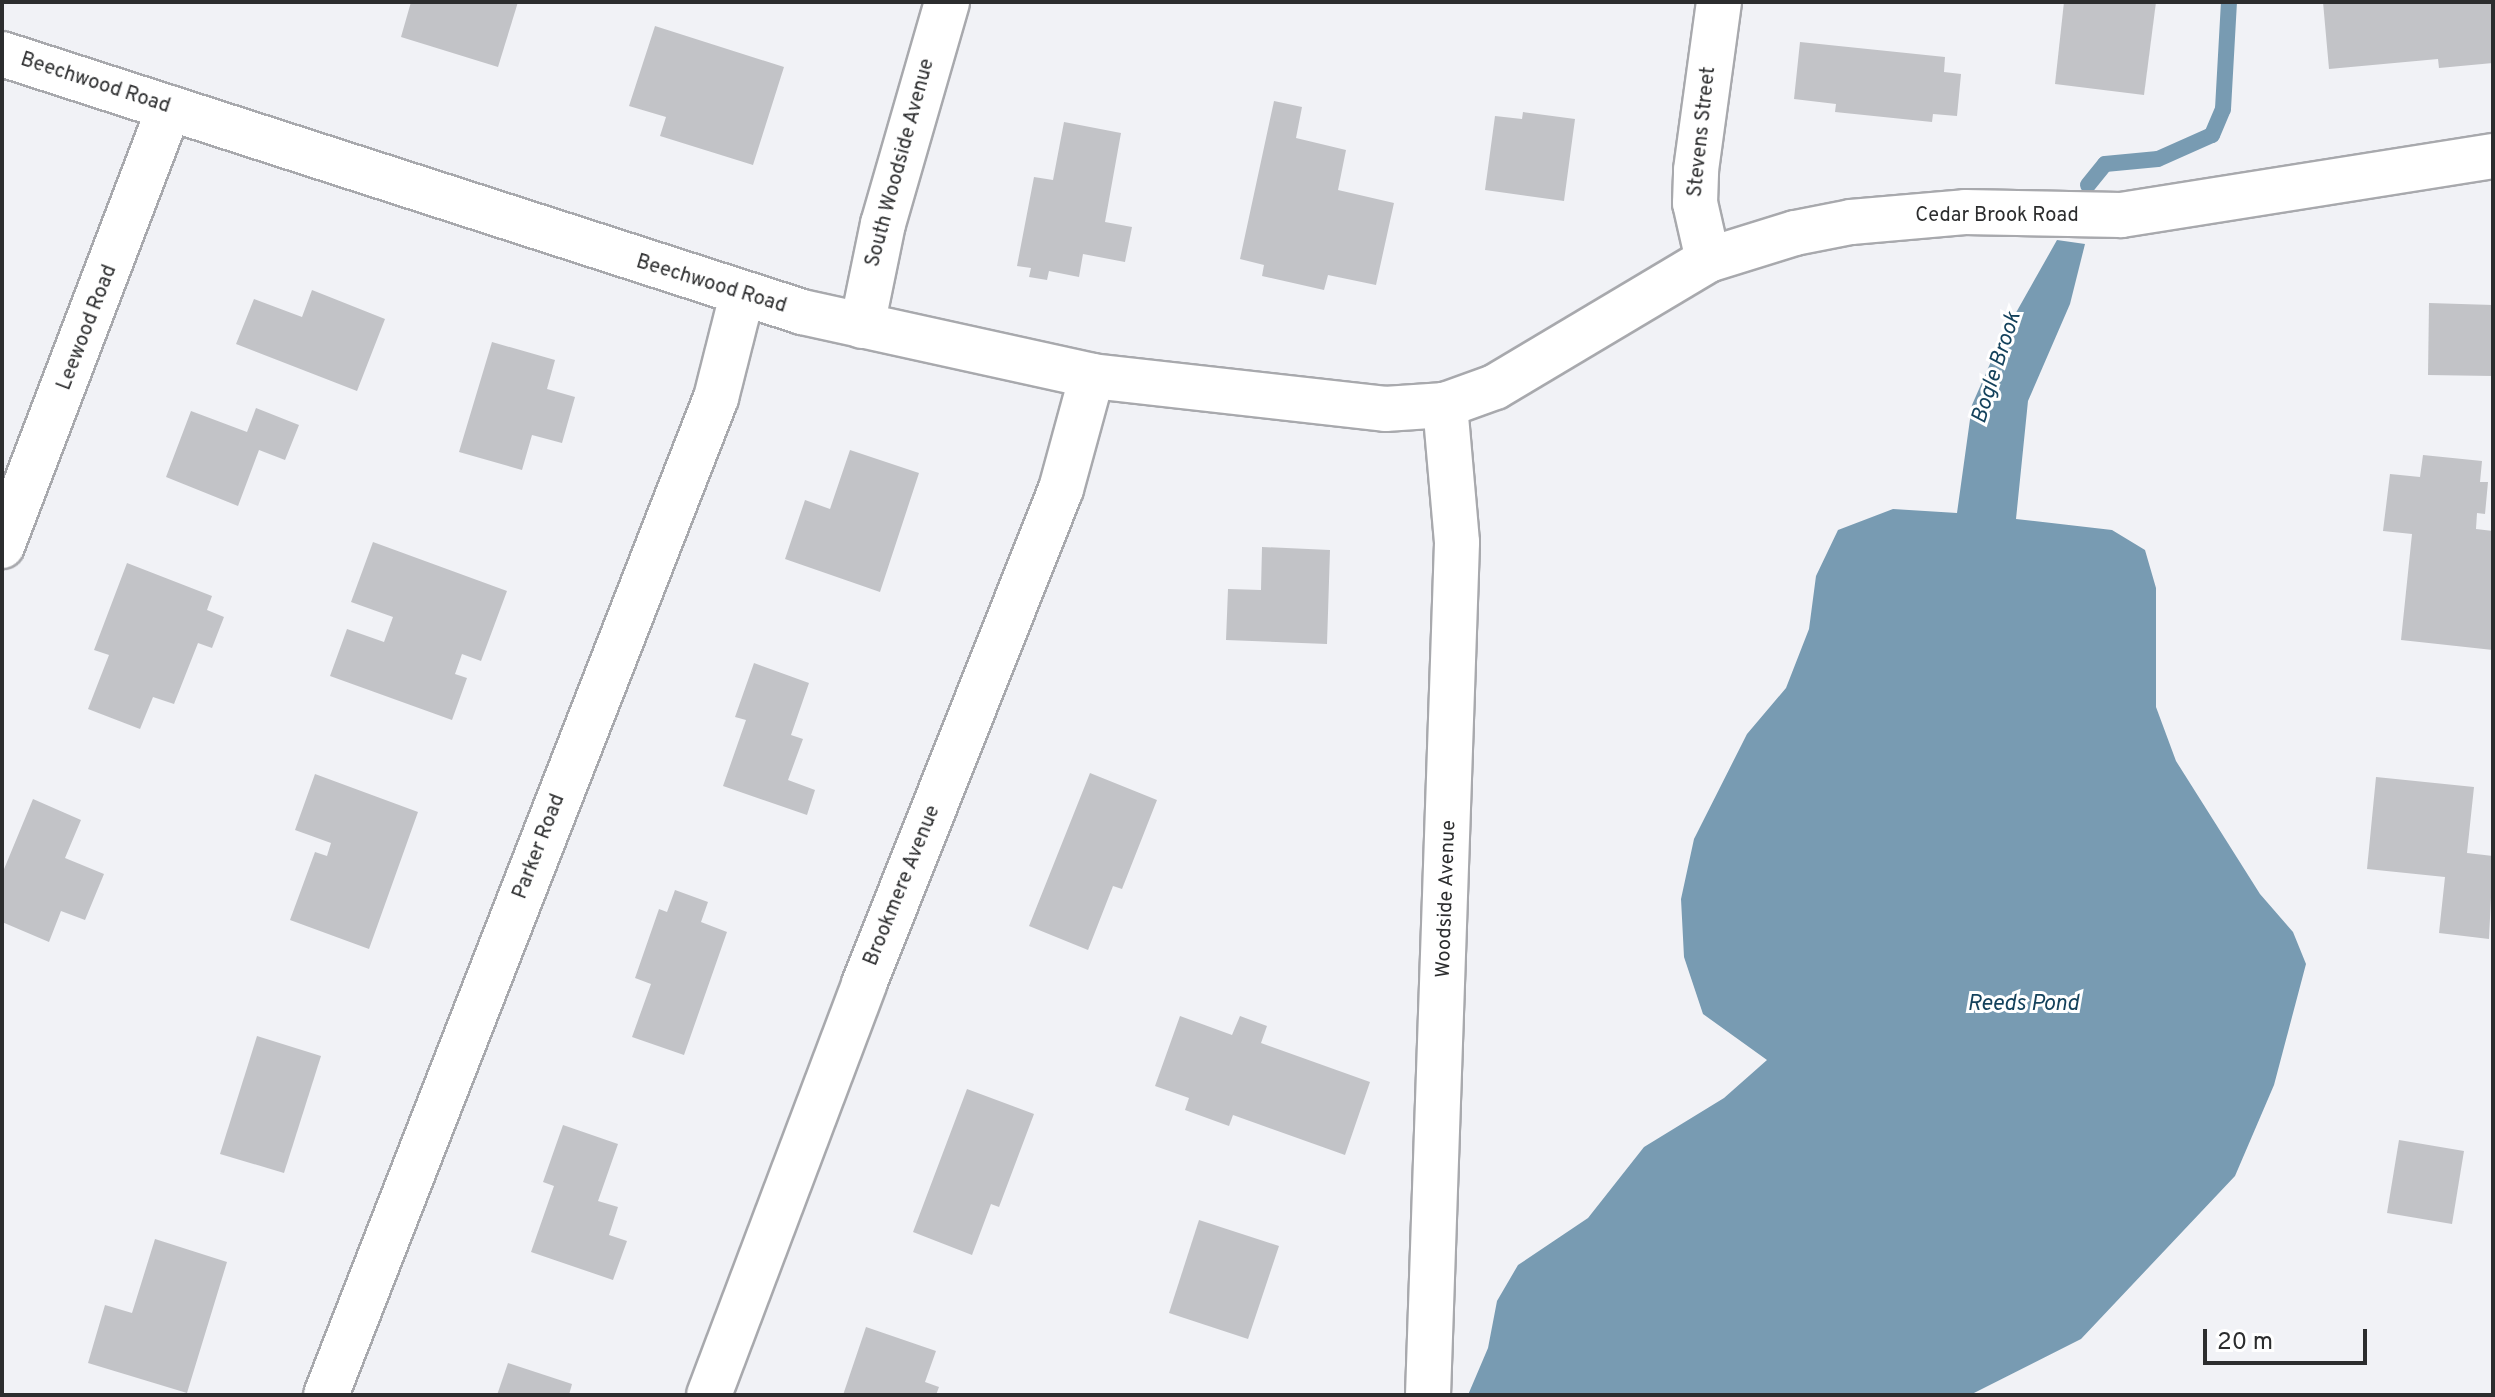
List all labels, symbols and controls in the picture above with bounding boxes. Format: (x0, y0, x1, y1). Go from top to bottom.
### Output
street label: Beechwood Road (17, 48, 173, 120)
street label: South Woodside Avenue (861, 56, 941, 270)
street label: Stevens Street (1684, 66, 1722, 198)
street label: Cedar Brook Road (1915, 204, 2079, 228)
street label: Beechwood Road (633, 251, 789, 319)
street label: Leewood Road (53, 262, 123, 394)
water label: Bogle Brook (1967, 309, 2027, 427)
street label: Parker Road (509, 791, 571, 903)
street label: Brookmere Avenue (860, 802, 946, 970)
street label: Woodside Avenue (1432, 819, 1462, 979)
water label: Reeds Pond (1967, 992, 2079, 1018)
scale bar (2207, 1313, 2371, 1363)
text: 20 m (2217, 1328, 2273, 1358)

